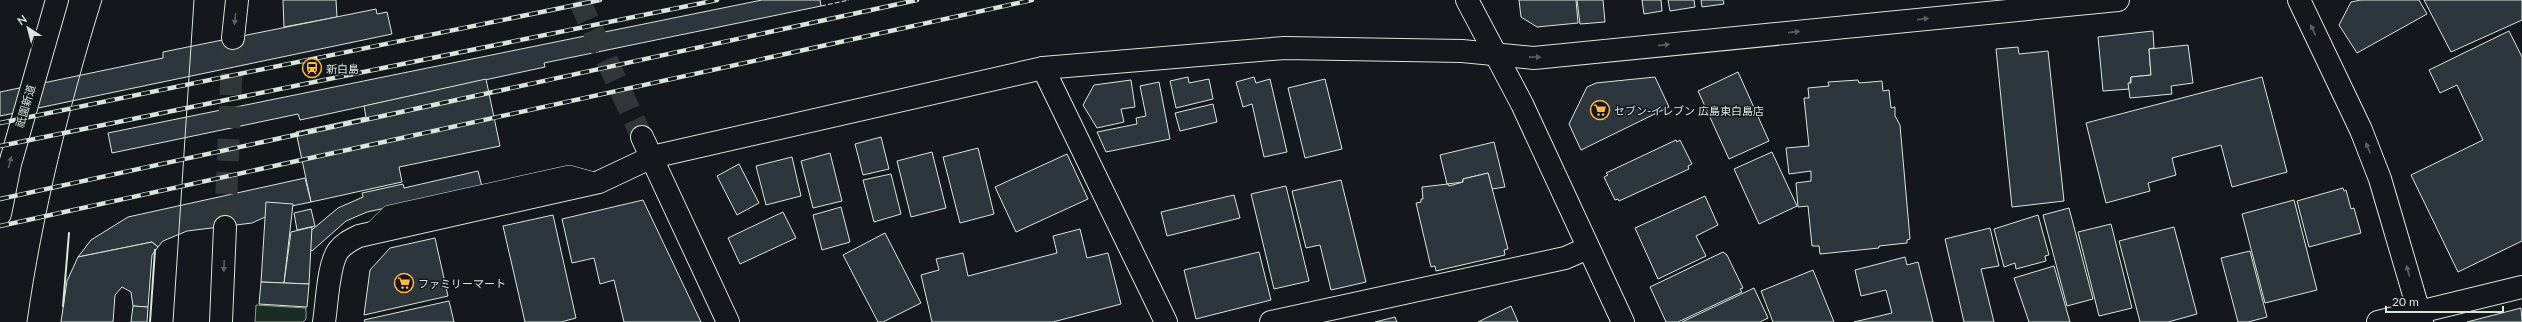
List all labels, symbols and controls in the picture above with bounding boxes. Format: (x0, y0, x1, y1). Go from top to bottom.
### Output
north arrow (8, 8, 48, 48)
text: N (15, 12, 29, 27)
one-way arrow (232, 13, 238, 25)
one-way arrow (1917, 16, 1929, 23)
one-way arrow (2310, 24, 2316, 35)
one-way arrow (1788, 29, 1800, 35)
one-way arrow (1658, 41, 1670, 48)
one-way arrow (1529, 54, 1542, 60)
station icon: 新白島 (301, 57, 323, 79)
place label: 新白島 (326, 62, 359, 75)
street label: 祇園新道 (13, 83, 37, 129)
supermarket icon: セブン-イレブン 広島東白島店 (1589, 99, 1611, 121)
place label: セブン-イレブン 広島東白島店 (1614, 104, 1764, 117)
one-way arrow (2364, 141, 2370, 153)
one-way arrow (8, 156, 14, 168)
one-way arrow (220, 260, 227, 272)
one-way arrow (2405, 265, 2411, 277)
supermarket icon: ファミリーマート (393, 272, 415, 294)
place label: ファミリーマート (418, 277, 506, 290)
scale bar (2386, 288, 2503, 314)
text: 20 m (2392, 294, 2419, 309)

